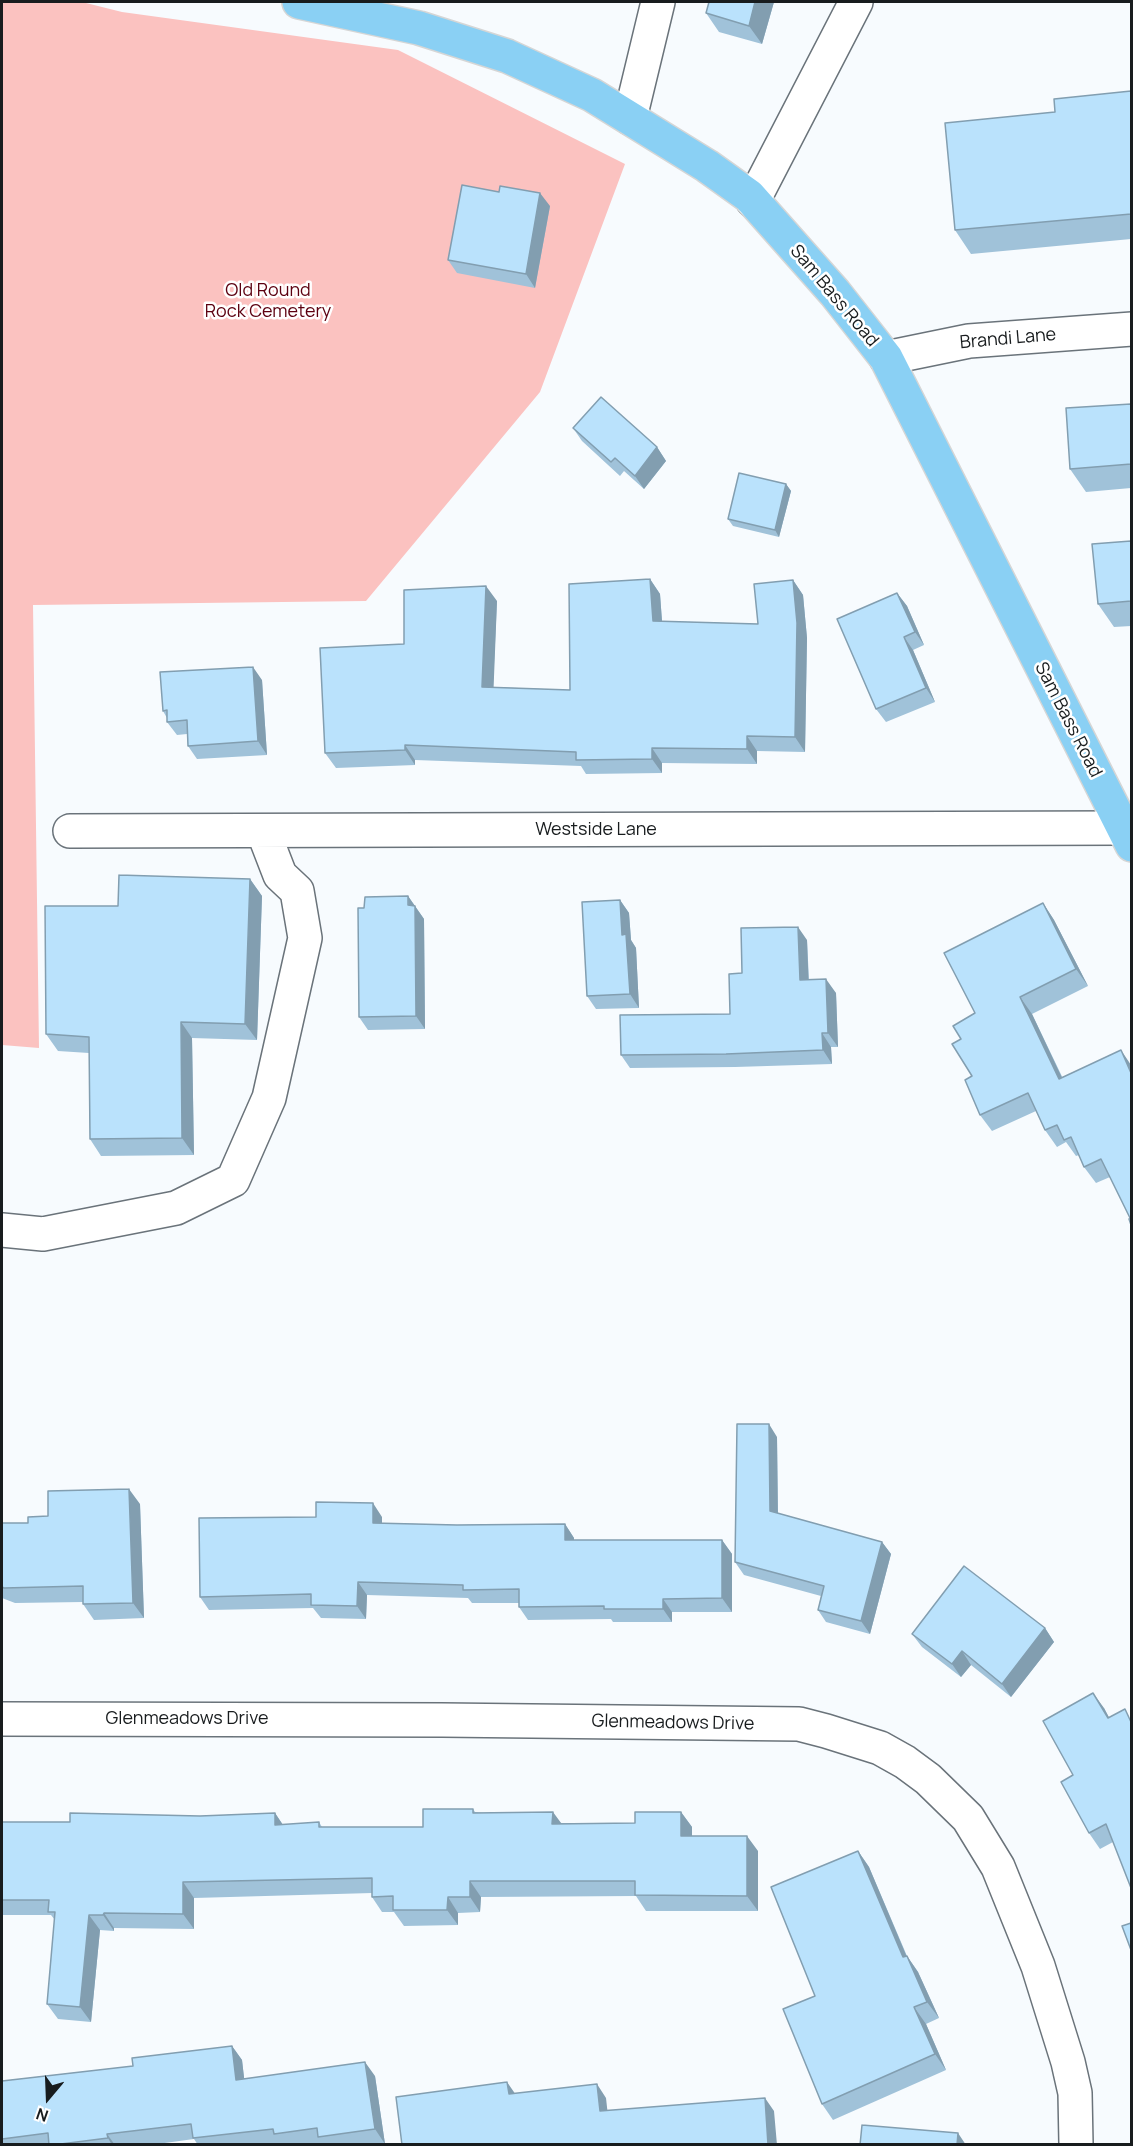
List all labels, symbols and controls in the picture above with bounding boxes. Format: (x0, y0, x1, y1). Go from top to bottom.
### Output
street label: Sam Bass Road (785, 241, 883, 351)
park label: Old Round Rock Cemetery (205, 280, 331, 322)
street label: Brandi Lane (959, 324, 1057, 354)
street label: Sam Bass Road (1030, 659, 1106, 781)
street label: Westside Lane (535, 819, 657, 841)
street label: Glenmeadows Drive (106, 1708, 268, 1730)
street label: Glenmeadows Drive (591, 1711, 755, 1735)
north arrow (18, 2068, 78, 2128)
text: N (33, 2103, 51, 2127)

